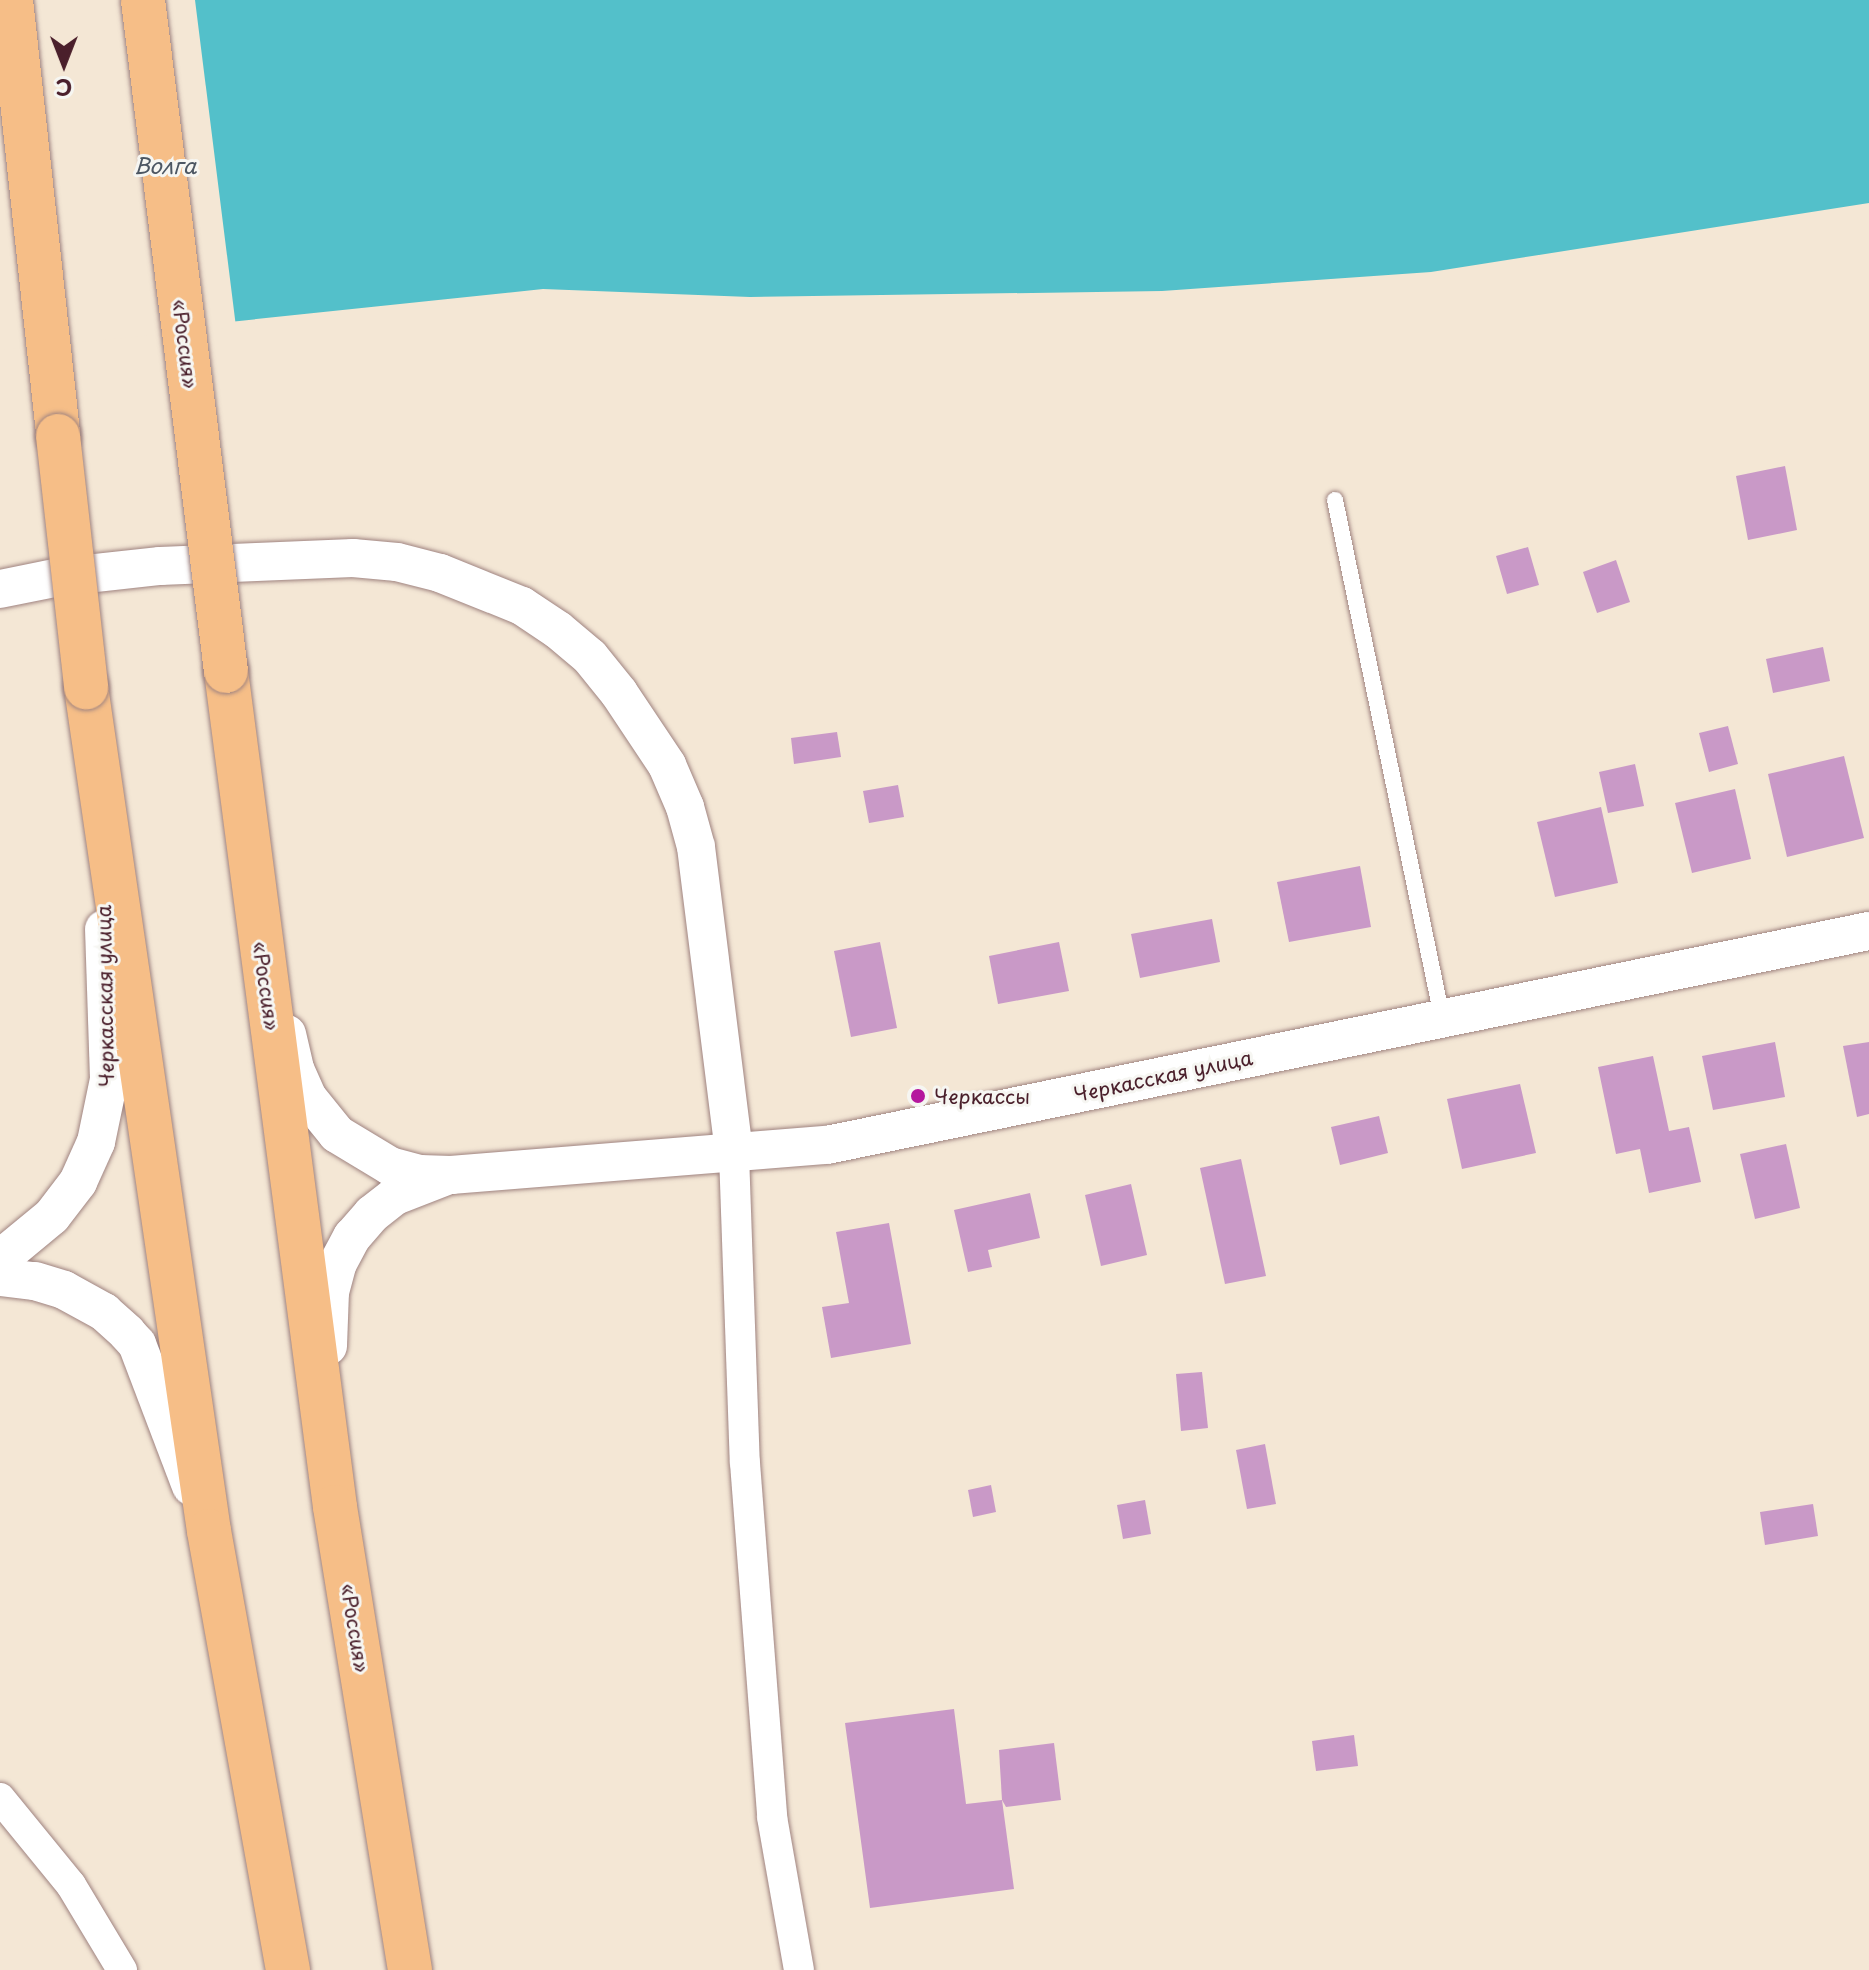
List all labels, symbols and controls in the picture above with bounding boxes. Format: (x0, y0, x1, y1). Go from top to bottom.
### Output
north arrow (24, 24, 104, 104)
text: С (56, 72, 72, 105)
water label: Волга (134, 152, 196, 178)
street label: «Россия» (168, 298, 202, 390)
street label: Черкасская улица (91, 904, 119, 1088)
street label: «Россия» (248, 940, 284, 1032)
street label: Черкасская улица (1071, 1045, 1255, 1107)
place label: Черкассы (934, 1084, 1030, 1108)
marker: Черкассы (909, 1087, 927, 1105)
street label: «Россия» (336, 1582, 374, 1674)

